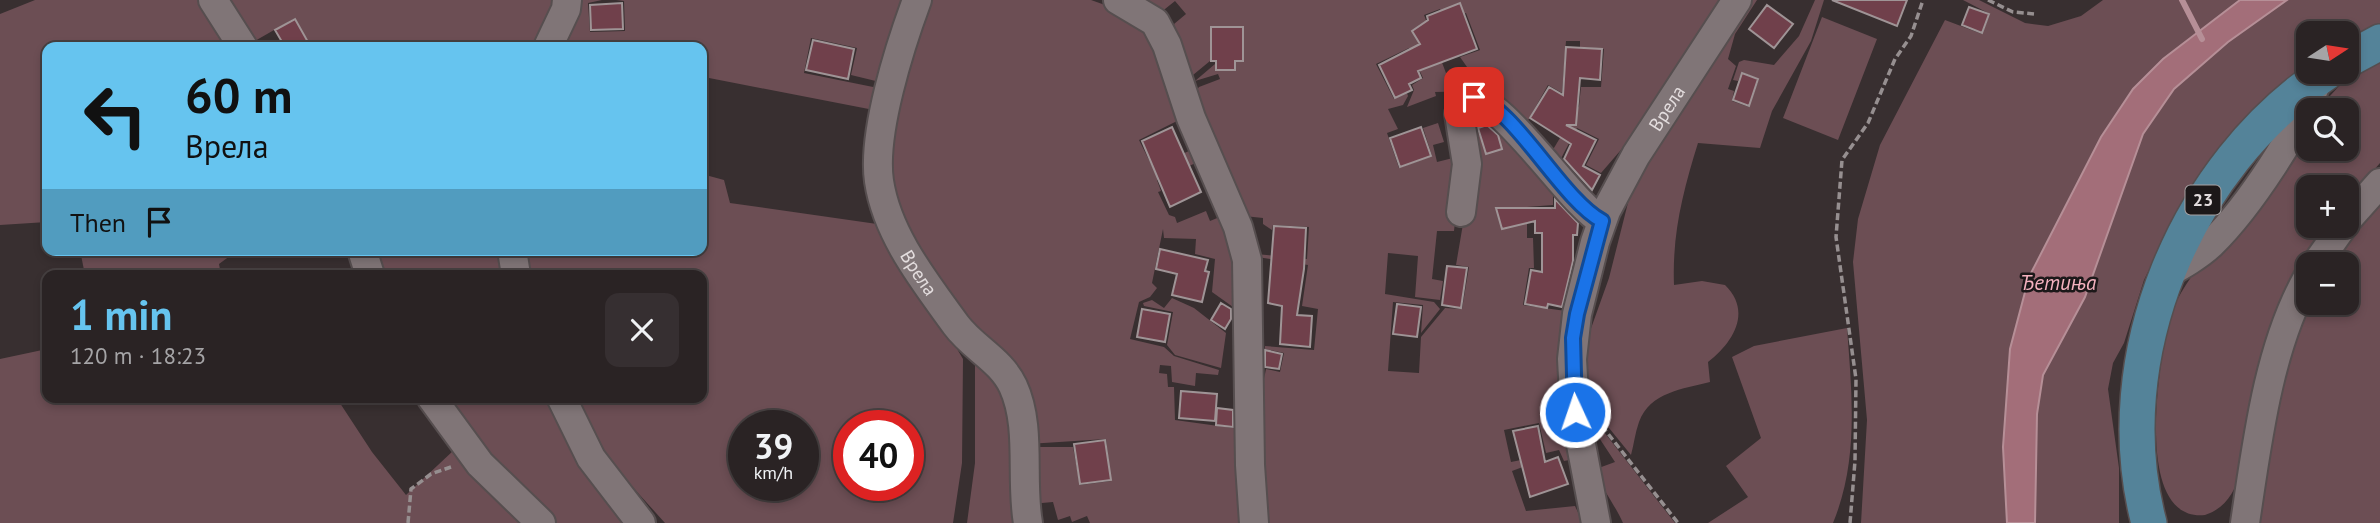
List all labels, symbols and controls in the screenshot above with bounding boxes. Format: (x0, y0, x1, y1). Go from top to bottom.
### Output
north arrow (2296, 21, 2359, 84)
map controls (2296, 21, 2359, 315)
text: 60 m (185, 63, 292, 127)
pin (1444, 67, 1504, 127)
icon: left (70, 70, 161, 161)
icon: arrive (1455, 78, 1493, 116)
street label: Врела (1643, 81, 1690, 135)
button: search (2296, 98, 2359, 161)
text: Врела (185, 125, 269, 167)
button: + (2296, 175, 2359, 238)
road number: 23 (2186, 186, 2220, 215)
icon: arrive (140, 203, 178, 241)
text: Then (70, 206, 126, 239)
street label: Врела (895, 245, 943, 300)
button: − (2296, 252, 2359, 315)
water label: Ђетиња (2020, 269, 2097, 296)
text: 1 min (70, 287, 172, 342)
button: close (605, 293, 679, 367)
text: 120 m · 18:23 (70, 341, 206, 370)
position arrow (1538, 375, 1612, 449)
speed limit sign: 40 (833, 410, 924, 501)
text: 39 (754, 423, 793, 469)
text: km/h (754, 461, 793, 484)

